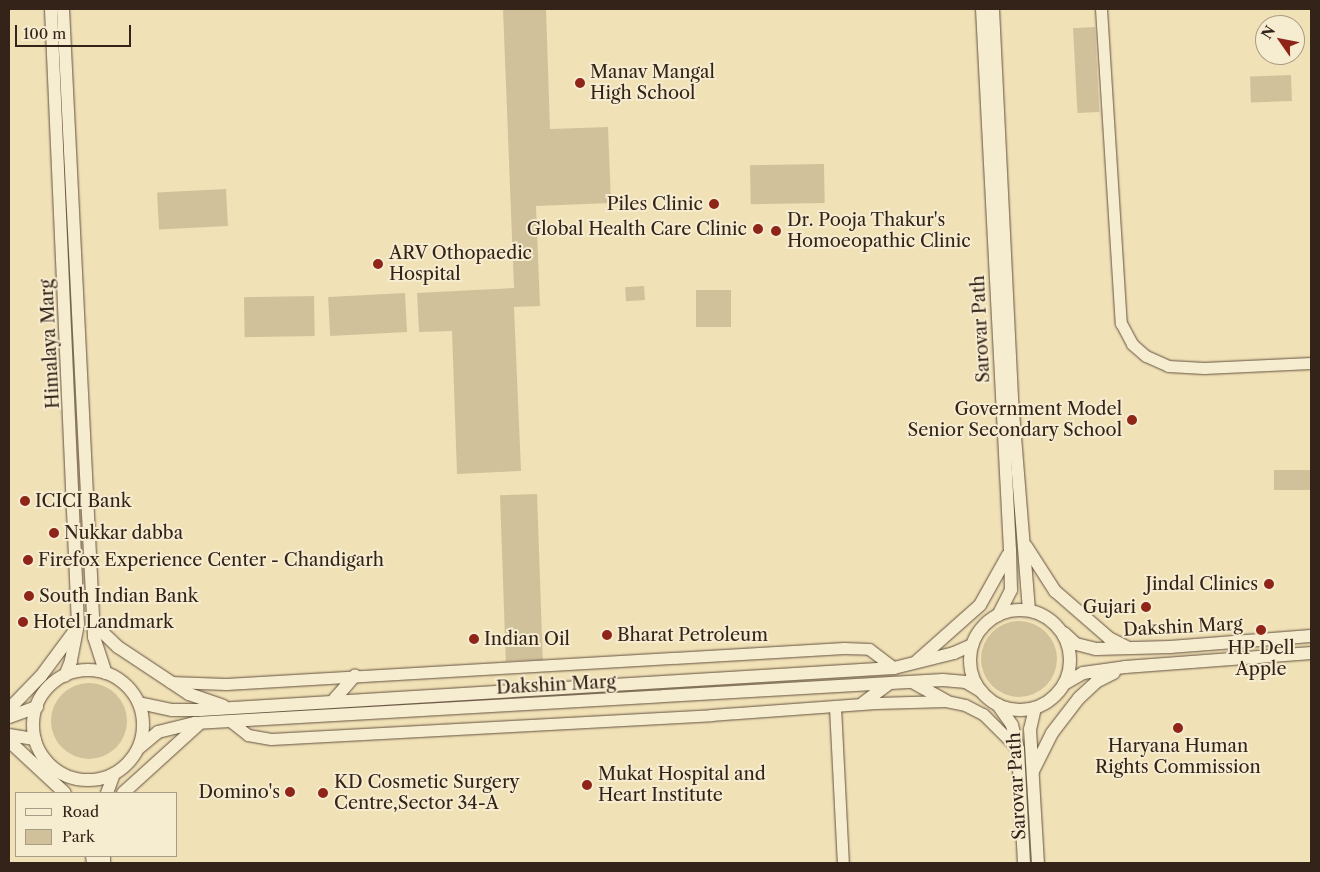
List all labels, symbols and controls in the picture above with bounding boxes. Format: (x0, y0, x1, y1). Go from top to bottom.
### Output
scale bar (18, 15, 134, 47)
north arrow (1255, 15, 1305, 65)
text: N (1257, 22, 1279, 42)
text: 100 m (23, 24, 66, 43)
place label: Manav Mangal High School (590, 62, 715, 104)
marker: Manav Mangal High School (574, 77, 586, 89)
place label: Piles Clinic (607, 193, 703, 215)
marker: Piles Clinic (707, 197, 721, 211)
place label: Dr. Pooja Thakur's Homoeopathic Clinic (787, 210, 971, 252)
place label: Global Health Care Clinic (527, 218, 747, 240)
marker: Global Health Care Clinic (751, 222, 765, 236)
marker: Dr. Pooja Thakur's Homoeopathic Clinic (769, 224, 783, 238)
place label: ARV Othopaedic Hospital (389, 243, 533, 286)
marker: ARV Othopaedic Hospital (371, 257, 385, 271)
street label: Sarovar Path (967, 275, 995, 383)
street label: Himalaya Marg (36, 279, 64, 409)
place label: Government Model Senior Secondary School (907, 399, 1122, 442)
marker: Government Model Senior Secondary School (1126, 414, 1138, 426)
place label: ICICI Bank (35, 490, 131, 512)
marker: ICICI Bank (19, 495, 31, 507)
place label: Nukkar dabba (64, 522, 184, 544)
marker: Nukkar dabba (48, 527, 60, 539)
place label: Firefox Experience Center - Chandigarh (38, 549, 385, 571)
marker: Firefox Experience Center - Chandigarh (22, 554, 34, 566)
place label: Jindal Clinics (1146, 573, 1258, 595)
marker: Jindal Clinics (1262, 577, 1276, 591)
place label: South Indian Bank (39, 585, 198, 607)
marker: South Indian Bank (23, 590, 35, 602)
place label: Gujari (1083, 596, 1136, 618)
marker: Gujari (1140, 601, 1152, 613)
place label: Hotel Landmark (33, 611, 173, 633)
street label: Dakshin Marg (1123, 613, 1243, 641)
marker: Hotel Landmark (17, 616, 29, 628)
place label: Bharat Petroleum (617, 624, 768, 646)
marker: HP Dell Apple (1255, 624, 1267, 636)
place label: Indian Oil (484, 628, 570, 650)
marker: Bharat Petroleum (601, 629, 613, 641)
marker: Indian Oil (468, 633, 480, 645)
place label: HP Dell Apple (1227, 638, 1295, 681)
street label: Dakshin Marg (496, 671, 616, 699)
marker: Haryana Human Rights Commission (1172, 722, 1184, 734)
street label: Sarovar Path (1003, 732, 1031, 840)
place label: Haryana Human Rights Commission (1095, 736, 1261, 779)
place label: Mukat Hospital and Heart Institute (598, 764, 766, 806)
place label: KD Cosmetic Surgery Centre,Sector 34-A (334, 772, 520, 814)
marker: Mukat Hospital and Heart Institute (580, 778, 594, 792)
place label: Domino's (199, 781, 280, 803)
marker: Domino's (284, 786, 296, 798)
marker: KD Cosmetic Surgery Centre,Sector 34-A (316, 786, 330, 800)
legend (15, 792, 178, 857)
text: Road (62, 802, 99, 821)
text: Park (62, 827, 95, 846)

